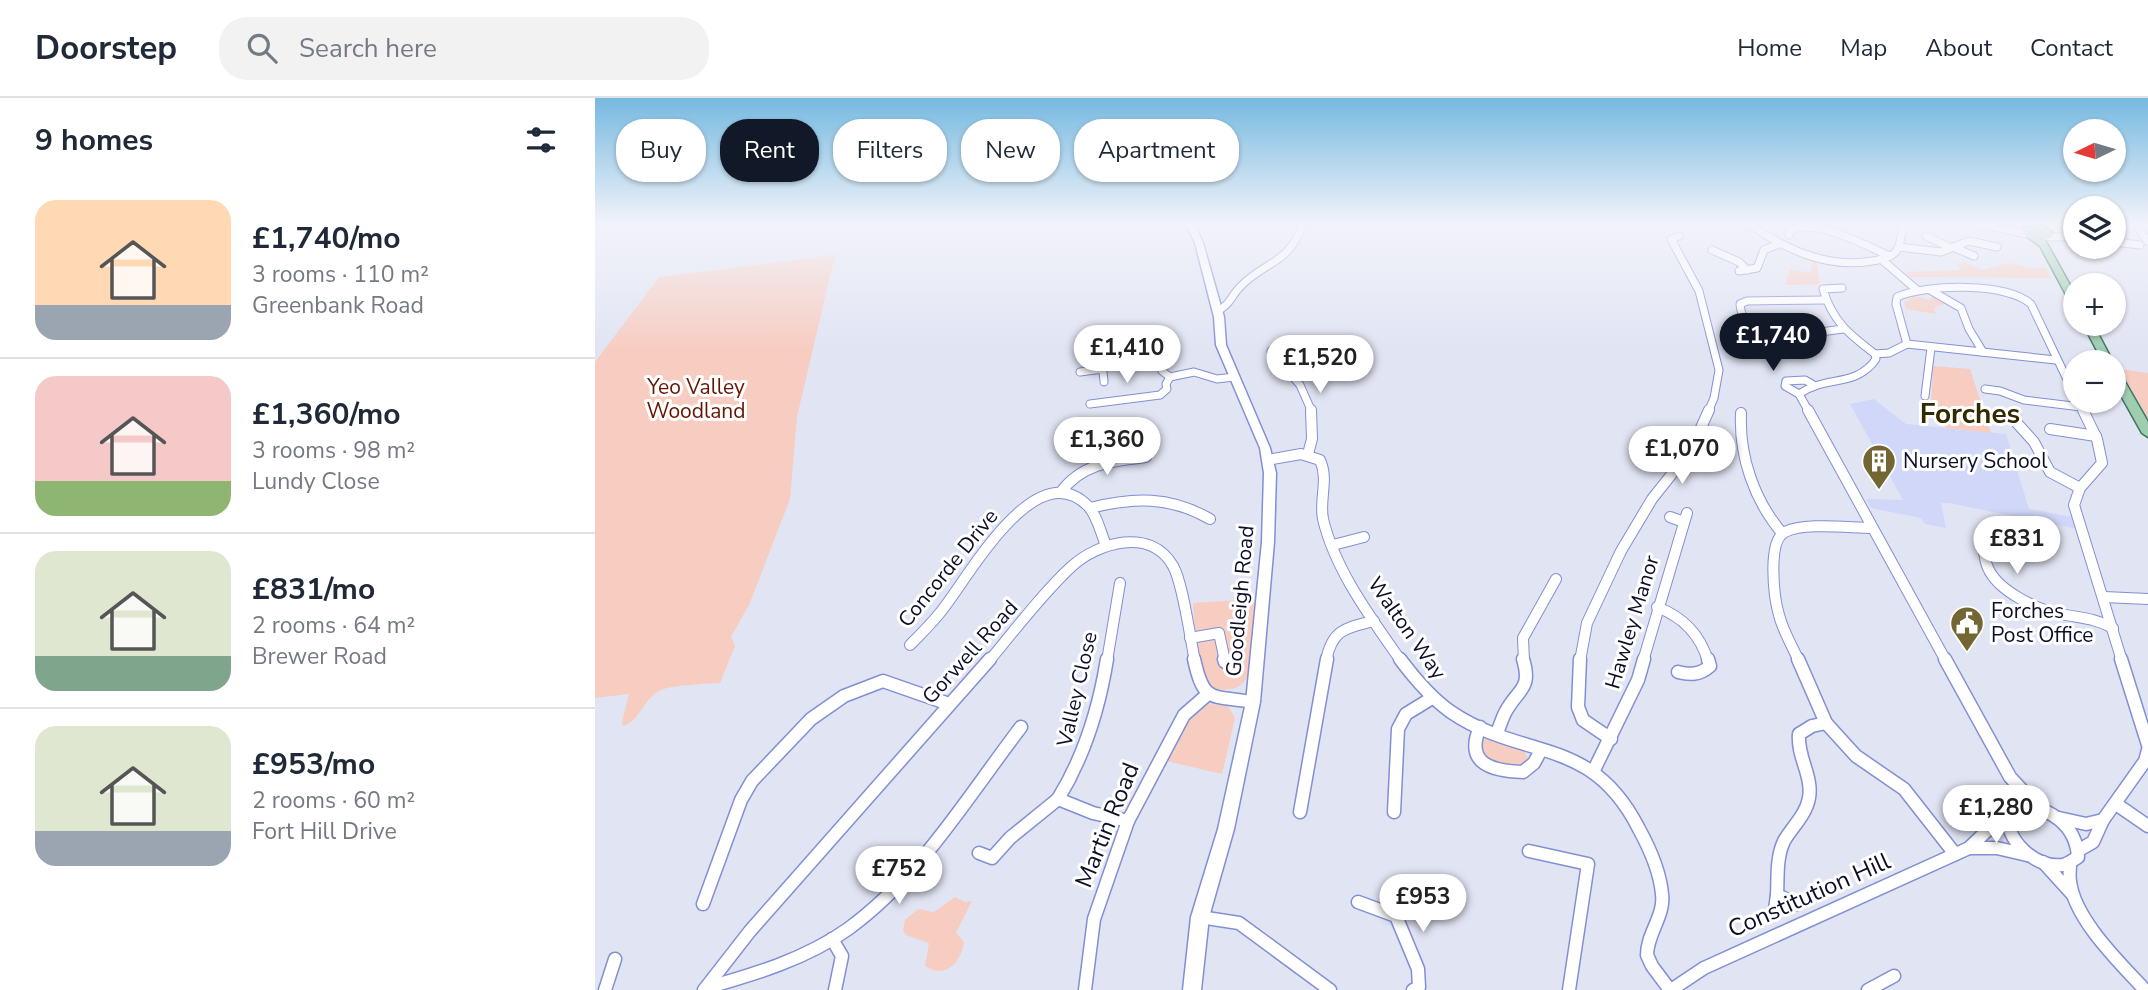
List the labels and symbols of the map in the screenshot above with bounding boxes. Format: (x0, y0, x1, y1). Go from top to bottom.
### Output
north arrow (2063, 119, 2126, 182)
pin: £1,740 (1716, 314, 1830, 373)
pin: £1,410 (1070, 326, 1184, 385)
pin: £1,520 (1263, 336, 1377, 395)
park label: Yeo Valley Woodland (646, 373, 746, 425)
district label: Forches (1920, 395, 2020, 433)
pin: £1,360 (1050, 418, 1164, 477)
pin: £1,070 (1625, 426, 1739, 486)
building icon: Nursery School (1860, 442, 1898, 491)
place label: Nursery School (1903, 447, 2048, 475)
street label: Concorde Drive (892, 503, 1004, 633)
pin: £831 (1976, 517, 2058, 576)
street label: Goodleigh Road (1219, 524, 1261, 678)
street label: Hawley Manor (1598, 551, 1666, 692)
street label: Walton Way (1361, 571, 1453, 685)
street label: Gorwell Road (916, 594, 1024, 710)
place label: Forches Post Office (1991, 597, 2093, 649)
public building icon: Forches Post Office (1948, 604, 1986, 653)
street label: Valley Close (1050, 629, 1104, 750)
street label: Martin Road (1067, 758, 1147, 892)
pin: £1,280 (1939, 786, 2053, 845)
street label: Constitution Hill (1723, 845, 1895, 945)
pin: £752 (858, 846, 940, 906)
pin: £953 (1382, 874, 1464, 934)

